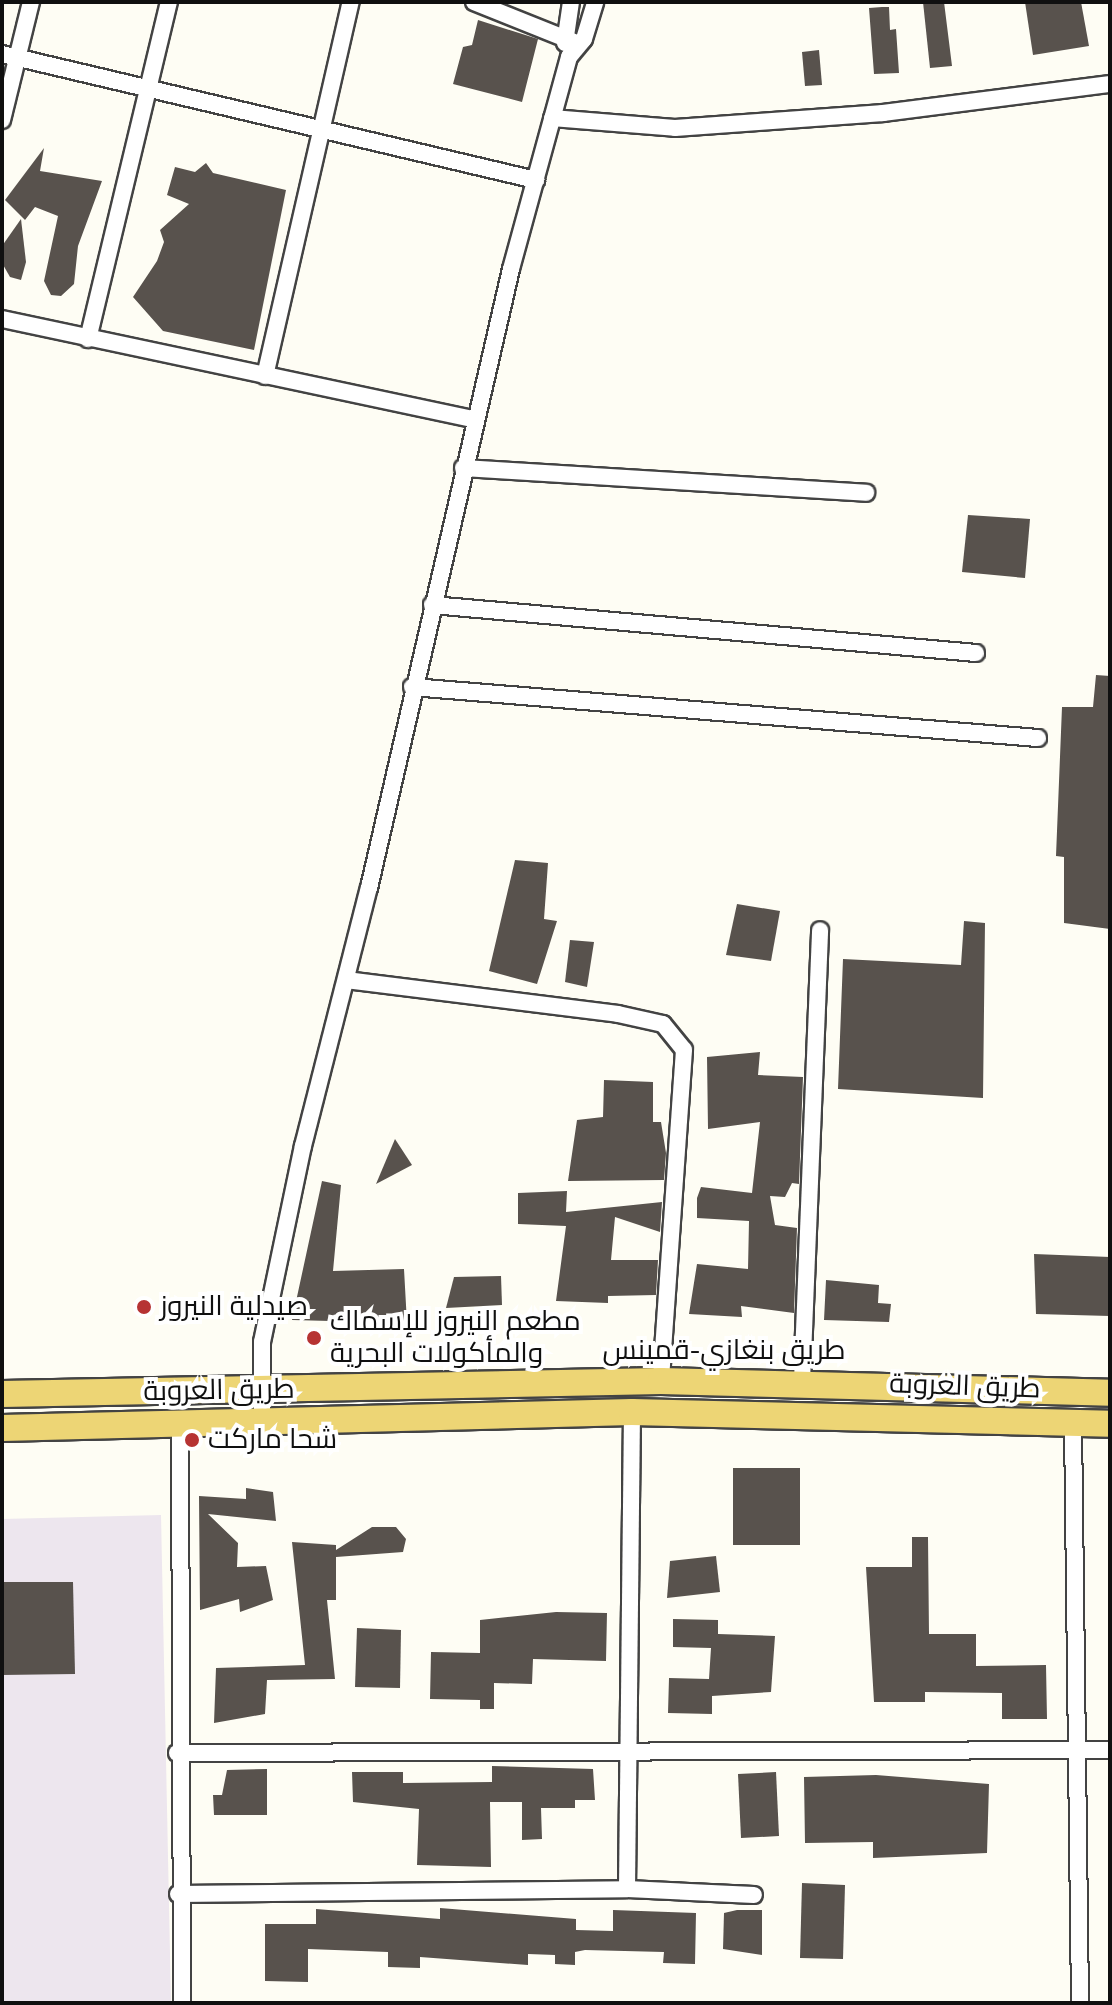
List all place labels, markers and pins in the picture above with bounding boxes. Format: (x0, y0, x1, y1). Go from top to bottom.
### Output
place label: صيدلية النيروز (160, 1290, 308, 1324)
marker: صيدلية النيروز (135, 1298, 153, 1316)
place label: مطعم النيروز للإسماك والمأكولات البحرية (330, 1305, 581, 1371)
marker: مطعم النيروز للإسماك والمأكولات البحرية (305, 1329, 323, 1347)
place label: شحا ماركت (208, 1423, 337, 1457)
marker: شحا ماركت (183, 1431, 201, 1449)

